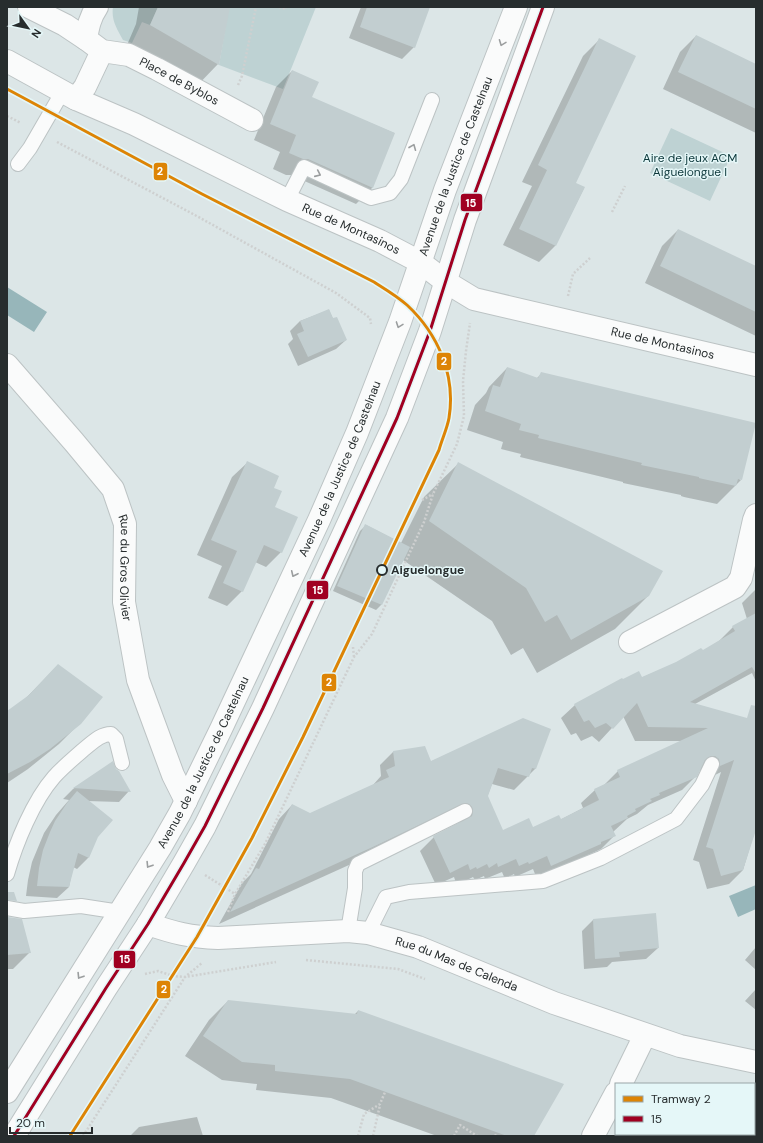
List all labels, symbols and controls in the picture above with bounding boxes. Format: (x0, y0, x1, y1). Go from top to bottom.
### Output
north arrow (8, 8, 48, 48)
text: N (28, 26, 44, 41)
one-way arrow (499, 40, 507, 47)
street label: Place de Byblos (137, 53, 222, 109)
street label: Avenue de la Justice de Castelnau (415, 74, 496, 258)
one-way arrow (409, 144, 417, 151)
park label: Aire de jeux ACM Aiguelongue I (643, 150, 737, 180)
line badge: 2 (153, 162, 168, 181)
text: 2 (157, 164, 163, 178)
one-way arrow (314, 169, 321, 177)
line badge: 15 (460, 193, 483, 212)
text: 15 (466, 196, 477, 210)
street label: Rue de Montasinos (300, 200, 403, 258)
one-way arrow (395, 321, 404, 328)
street label: Rue de Montasinos (609, 323, 716, 363)
line badge: 2 (436, 352, 452, 371)
text: 2 (441, 354, 447, 368)
street label: Avenue de la Justice de Castelnau (295, 378, 385, 559)
street label: Rue du Gros Olivier (114, 512, 135, 623)
place label: Aiguelongue (391, 562, 464, 578)
marker: Aiguelongue (376, 564, 388, 576)
one-way arrow (291, 569, 299, 577)
line badge: 15 (306, 580, 329, 600)
text: 15 (313, 583, 324, 597)
line badge: 2 (321, 673, 337, 692)
street label: Avenue de la Justice de Castelnau (154, 674, 253, 851)
text: 2 (326, 675, 332, 689)
one-way arrow (147, 861, 154, 868)
street label: Rue du Mas de Calenda (393, 933, 520, 995)
line badge: 15 (113, 950, 136, 969)
text: 15 (120, 952, 131, 966)
one-way arrow (77, 972, 85, 979)
line badge: 2 (156, 980, 171, 999)
text: 2 (161, 982, 167, 996)
legend (615, 1083, 755, 1135)
text: Tramway 2 (651, 1091, 711, 1107)
scale bar (10, 1109, 92, 1135)
text: 15 (651, 1111, 662, 1127)
text: 20 m (16, 1115, 45, 1131)

